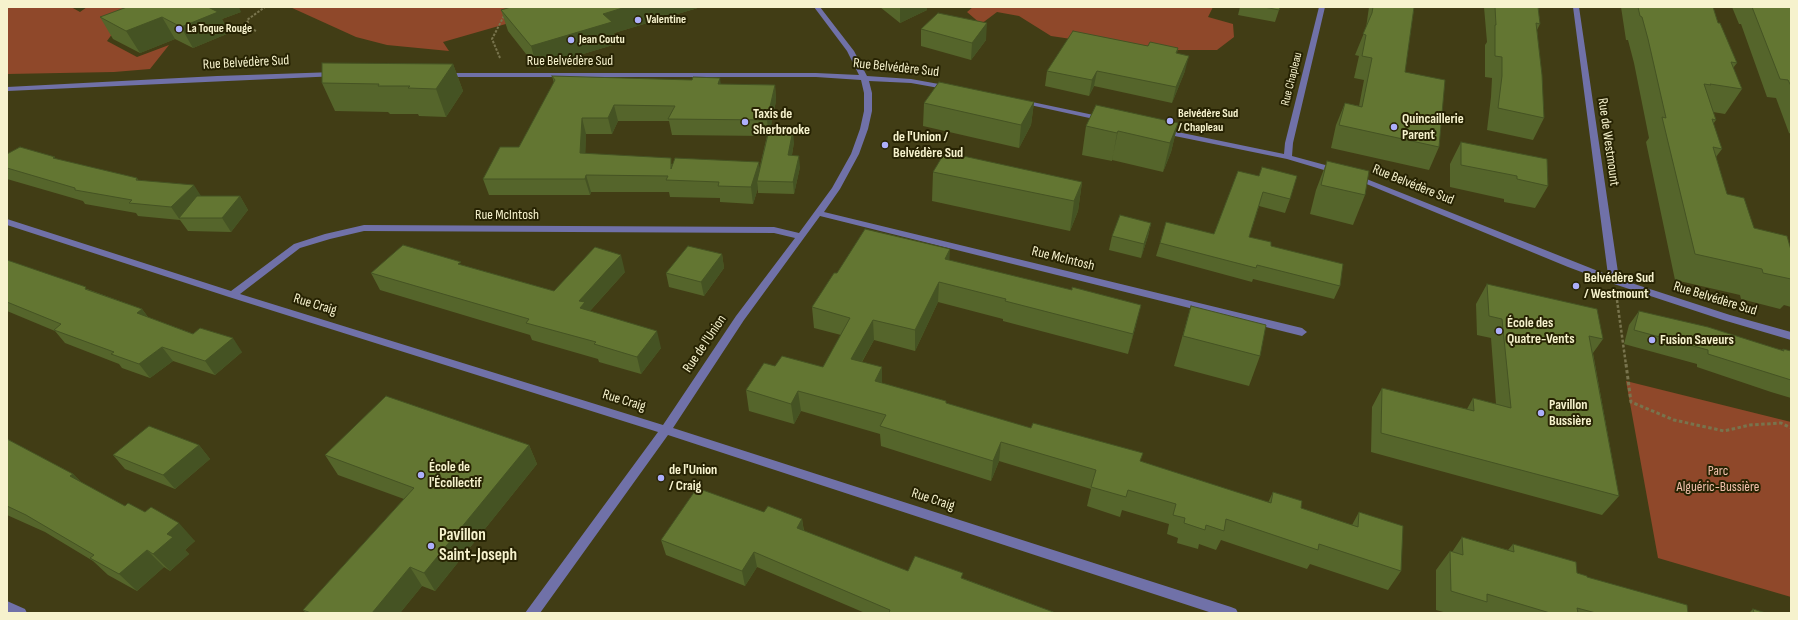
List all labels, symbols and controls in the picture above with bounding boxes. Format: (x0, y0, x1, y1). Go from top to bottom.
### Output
place label: Valentine (646, 13, 686, 27)
marker: Valentine (633, 15, 643, 25)
place label: La Toque Rouge (187, 22, 252, 36)
marker: La Toque Rouge (174, 24, 184, 34)
place label: Jean Coutu (579, 33, 625, 47)
marker: Jean Coutu (566, 35, 576, 45)
street label: Rue Chapleau (1278, 51, 1306, 107)
street label: Rue Belvédère Sud (202, 52, 290, 74)
street label: Rue Belvédère Sud (527, 53, 613, 69)
street label: Rue Belvédère Sud (852, 55, 940, 81)
street label: Rue de Westmount (1594, 97, 1622, 187)
place label: Taxis de Sherbrooke (753, 106, 810, 138)
place label: Belvédère Sud / Chapleau (1178, 107, 1238, 135)
place label: Quincaillerie Parent (1402, 111, 1464, 144)
marker: Belvédère Sud / Chapleau (1165, 116, 1175, 126)
marker: Taxis de Sherbrooke (740, 117, 750, 127)
marker: Quincaillerie Parent (1389, 122, 1399, 132)
place label: de l'Union / Belvédère Sud (893, 129, 963, 162)
marker: de l'Union / Belvédère Sud (880, 140, 890, 150)
street label: Rue Belvédère Sud (1370, 161, 1456, 209)
street label: Rue McIntosh (475, 207, 539, 223)
street label: Rue McIntosh (1030, 243, 1096, 275)
place label: Belvédère Sud / Westmount (1584, 270, 1654, 302)
street label: Rue Belvédère Sud (1671, 278, 1759, 320)
marker: Belvédère Sud / Westmount (1571, 281, 1581, 291)
street label: Rue Craig (291, 290, 339, 320)
street label: Rue de l'Union (680, 312, 730, 376)
place label: École des Quatre-Vents (1507, 315, 1575, 348)
marker: École des Quatre-Vents (1494, 326, 1504, 336)
place label: Fusion Saveurs (1660, 332, 1734, 348)
marker: Fusion Saveurs (1647, 335, 1657, 345)
street label: Rue Craig (600, 386, 648, 416)
place label: Pavillon Bussière (1549, 397, 1591, 430)
marker: Pavillon Bussière (1536, 408, 1546, 418)
place label: École de l'Écollectif (429, 459, 482, 492)
place label: de l'Union / Craig (669, 462, 717, 494)
park label: Parc Alguéric-Bussière (1677, 463, 1759, 496)
marker: École de l'Écollectif (416, 470, 426, 480)
marker: de l'Union / Craig (656, 473, 666, 483)
street label: Rue Craig (909, 485, 957, 515)
place label: Pavillon Saint-Joseph (439, 526, 517, 566)
marker: Pavillon Saint-Joseph (426, 541, 436, 551)

